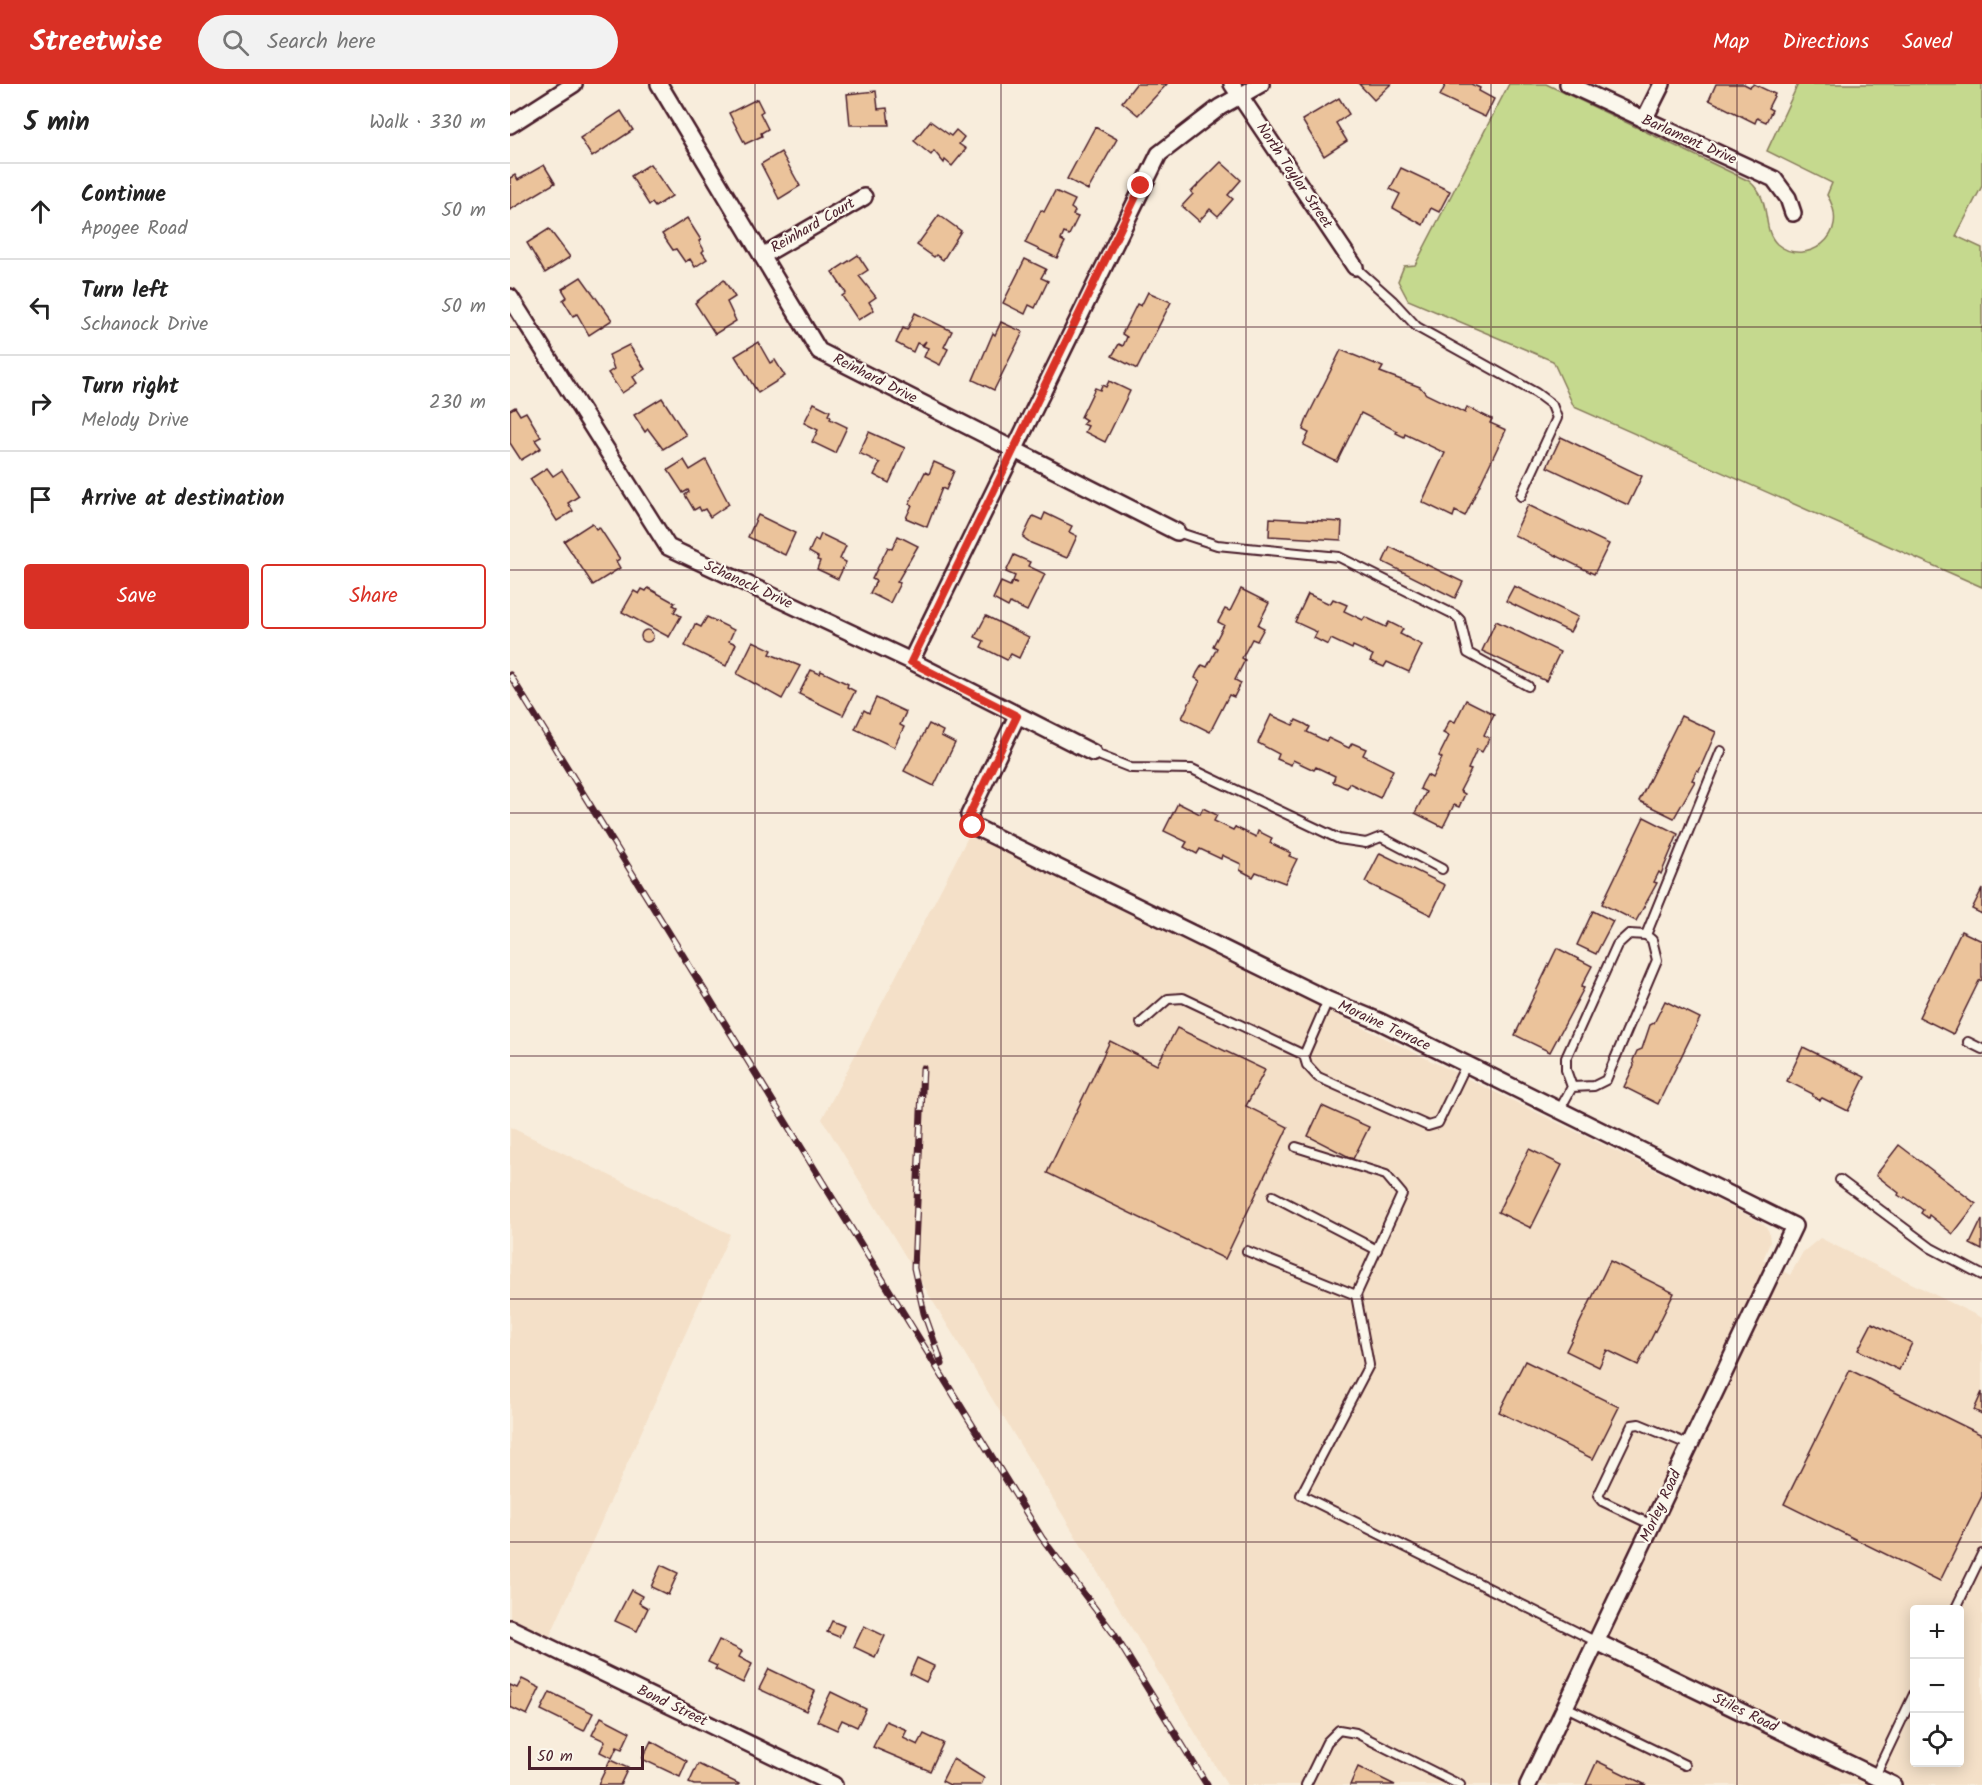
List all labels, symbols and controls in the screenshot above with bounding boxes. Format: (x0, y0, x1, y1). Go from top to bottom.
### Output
search box (198, 15, 618, 69)
text: Streetwise (30, 20, 162, 65)
text: Search here (267, 25, 376, 60)
icon: search (219, 26, 252, 59)
text: Map (1713, 26, 1749, 59)
text: Directions (1782, 26, 1869, 59)
text: Saved (1902, 26, 1952, 59)
text: 5 min (24, 102, 90, 144)
text: Walk · 330 m (369, 107, 486, 139)
street label: Barlament Drive (1637, 108, 1741, 172)
street label: North Taylor Street (1250, 118, 1339, 234)
route end (1127, 172, 1153, 198)
text: Continue (81, 178, 166, 213)
street label: Reinhard Court (766, 192, 860, 260)
icon: ahead (24, 195, 57, 228)
text: 50 m (441, 195, 486, 227)
text: Apogee Road (81, 213, 187, 245)
text: Turn left (81, 274, 168, 309)
icon: left (24, 291, 57, 324)
text: 50 m (441, 291, 486, 323)
text: Schanock Drive (81, 309, 208, 341)
street label: Reinhard Drive (829, 347, 922, 411)
text: Turn right (81, 370, 179, 405)
icon: right (24, 387, 57, 420)
text: 230 m (429, 387, 486, 419)
text: Melody Drive (81, 405, 189, 437)
text: Arrive at destination (81, 482, 284, 517)
icon: arrive (24, 483, 57, 516)
street label: Schanock Drive (700, 554, 797, 616)
button: Save (24, 564, 249, 629)
button: Share (261, 564, 486, 629)
route start (959, 812, 985, 838)
street label: Moraine Terrace (1334, 994, 1435, 1058)
street label: Morley Road (1634, 1466, 1688, 1546)
map controls (1910, 1605, 1964, 1767)
button: + (1910, 1605, 1964, 1659)
button: − (1910, 1659, 1964, 1713)
street label: Bond Street (633, 1679, 712, 1734)
street label: Stiles Road (1708, 1687, 1782, 1739)
button: locate (1910, 1713, 1964, 1767)
scale bar (528, 1743, 644, 1770)
text: 50 m (537, 1744, 573, 1769)

